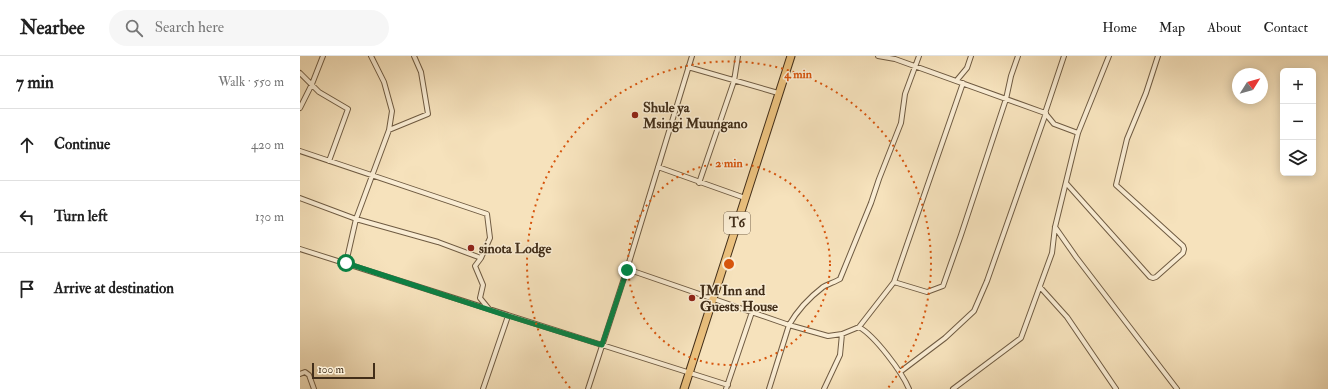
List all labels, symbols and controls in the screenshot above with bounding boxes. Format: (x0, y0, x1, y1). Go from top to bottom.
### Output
search box (109, 10, 389, 46)
text: Nearbee (20, 16, 85, 40)
icon: search (123, 17, 145, 39)
text: Search here (155, 18, 224, 37)
text: Home (1102, 19, 1137, 36)
text: Map (1159, 19, 1185, 36)
text: About (1207, 19, 1241, 36)
text: Contact (1263, 19, 1308, 36)
text: 4 min (783, 67, 813, 82)
north arrow (1232, 68, 1268, 104)
map controls (1280, 68, 1316, 176)
button: + (1280, 68, 1316, 104)
text: 7 min (16, 72, 54, 93)
text: Walk · 550 m (218, 74, 284, 90)
place label: Shule ya Msingi Muungano (642, 99, 748, 133)
button: − (1280, 104, 1316, 140)
marker: Shule ya Msingi Muungano (630, 110, 640, 120)
icon: ahead (16, 134, 38, 156)
text: Continue (54, 135, 110, 154)
text: 420 m (251, 137, 284, 153)
button: layers (1280, 140, 1316, 176)
text: 2 min (715, 156, 743, 171)
icon: left (16, 206, 38, 228)
text: Turn left (54, 207, 108, 226)
text: 130 m (255, 209, 284, 225)
road number: T6 (724, 212, 750, 234)
place label: sinota Lodge (479, 240, 551, 258)
marker: sinota Lodge (466, 243, 476, 253)
route start (337, 254, 355, 272)
centre of rings (722, 257, 736, 271)
route end (618, 261, 636, 279)
icon: arrive (16, 278, 38, 300)
text: Arrive at destination (54, 279, 174, 298)
place label: JM Inn and Guests House (699, 282, 778, 315)
marker: JM Inn and Guests House (687, 293, 697, 303)
scale bar (312, 361, 375, 380)
text: 100 m (318, 363, 344, 376)

